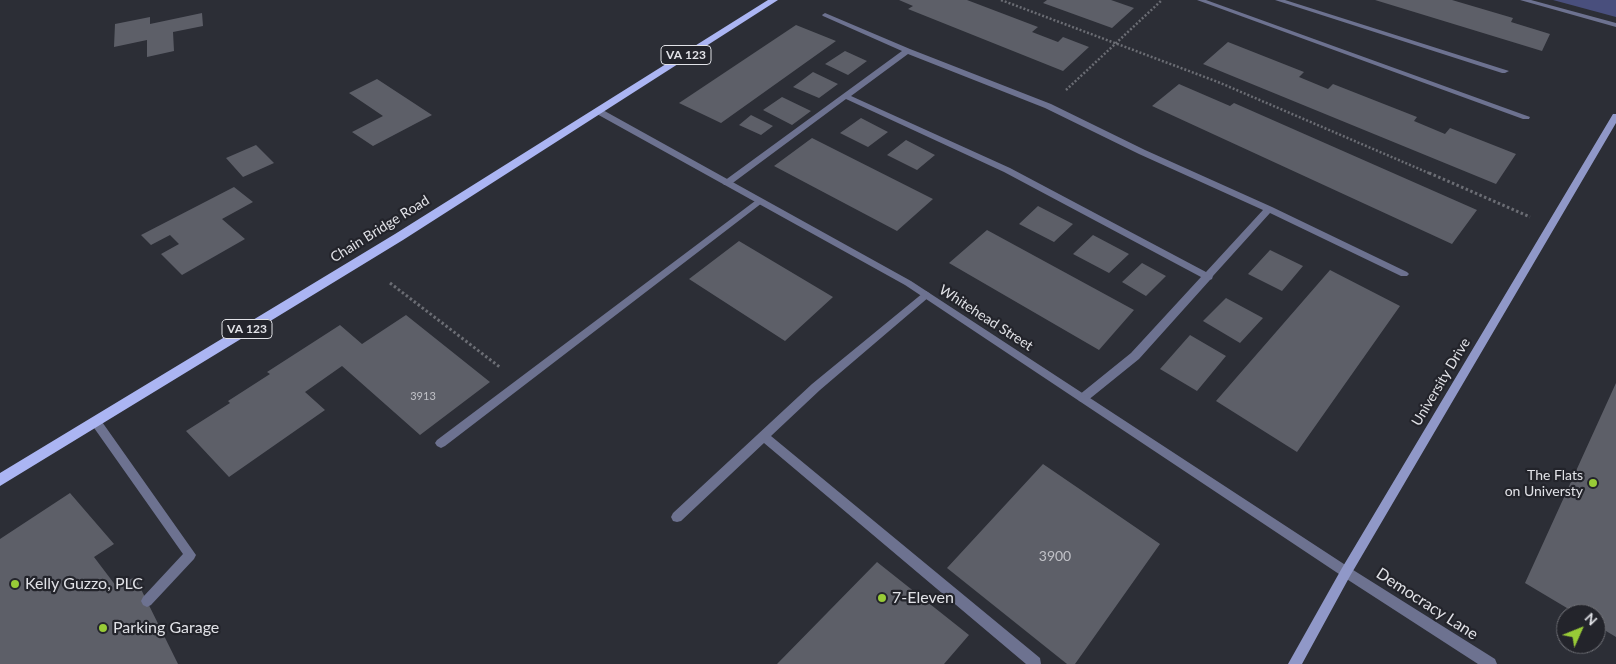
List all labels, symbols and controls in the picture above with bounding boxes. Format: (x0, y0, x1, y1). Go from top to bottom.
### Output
road number: VA 123 (661, 46, 711, 64)
street label: Chain Bridge Road (328, 192, 432, 266)
street label: Whitehead Street (936, 281, 1036, 355)
road number: VA 123 (222, 320, 272, 338)
street label: University Drive (1408, 335, 1474, 429)
house number: 3913 (410, 389, 436, 403)
place label: The Flats on Universty (1505, 467, 1583, 500)
marker: The Flats on Universty (1587, 477, 1599, 489)
house number: 3900 (1039, 548, 1071, 564)
street label: Democracy Lane (1372, 564, 1482, 644)
place label: Kelly Guzzo, PLC (25, 574, 143, 594)
marker: Kelly Guzzo, PLC (9, 578, 21, 590)
place label: 7-Eleven (892, 588, 954, 608)
marker: 7-Eleven (876, 592, 888, 604)
north arrow (1556, 604, 1606, 654)
text: N (1582, 609, 1601, 629)
place label: Parking Garage (113, 618, 219, 638)
marker: Parking Garage (97, 622, 109, 634)

